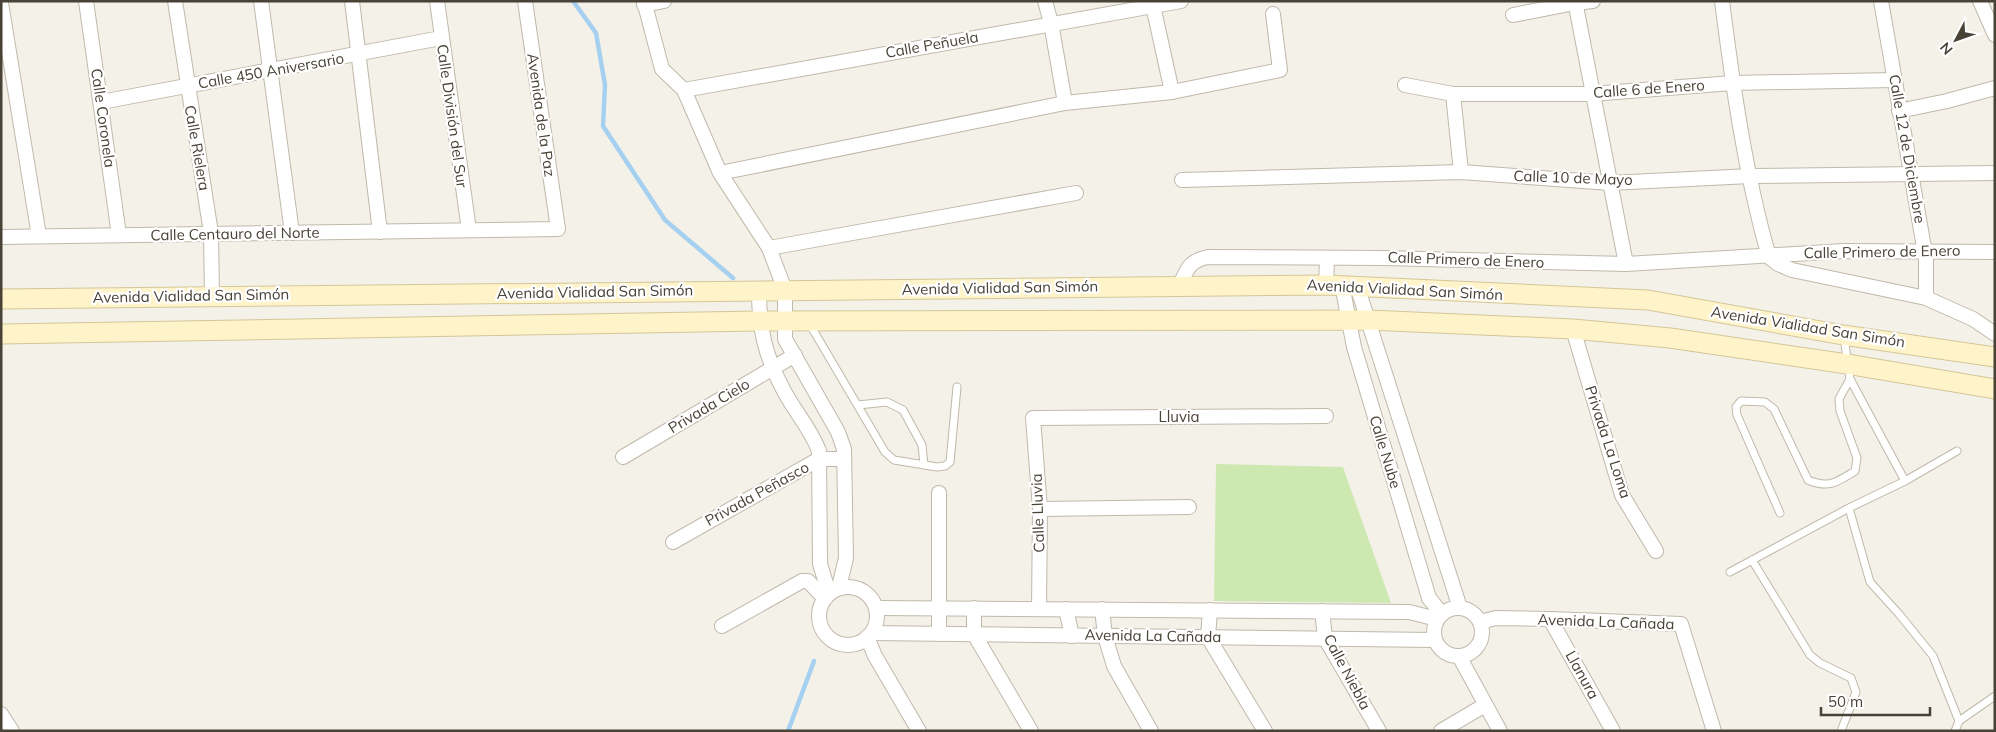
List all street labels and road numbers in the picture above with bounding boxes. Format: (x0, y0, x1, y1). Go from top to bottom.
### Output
street label: Calle Peñuela (884, 27, 980, 62)
street label: Calle División del Sur (433, 43, 472, 190)
street label: Calle 450 Aniversario (196, 48, 345, 93)
street label: Avenida de la Paz (523, 52, 560, 178)
street label: Calle Coronela (87, 67, 120, 169)
street label: Calle 12 de Diciembre (1885, 73, 1930, 225)
street label: Calle 6 de Enero (1592, 75, 1705, 102)
street label: Calle Rielera (181, 104, 214, 192)
street label: Calle 10 de Mayo (1513, 166, 1633, 189)
street label: Calle Centauro del Norte (150, 223, 320, 244)
street label: Calle Primero de Enero (1803, 241, 1961, 262)
street label: Calle Primero de Enero (1387, 247, 1545, 272)
street label: Avenida Vialidad San Simón (1306, 275, 1504, 304)
street label: Avenida Vialidad San Simón (902, 276, 1098, 299)
street label: Avenida Vialidad San Simón (497, 280, 693, 303)
street label: Avenida Vialidad San Simón (93, 284, 289, 307)
street label: Avenida Vialidad San Simón (1710, 302, 1907, 351)
street label: Privada Cielo (665, 374, 753, 437)
street label: Privada La Loma (1581, 383, 1636, 501)
street label: Lluvia (1159, 407, 1199, 426)
street label: Calle Nube (1365, 413, 1406, 491)
street label: Privada Peñasco (701, 457, 812, 530)
street label: Calle Lluvia (1027, 473, 1048, 553)
street label: Avenida La Cañada (1537, 610, 1675, 633)
street label: Avenida La Cañada (1084, 625, 1222, 646)
street label: Calle Niebla (1320, 631, 1375, 713)
street label: Llanura (1561, 647, 1603, 702)

